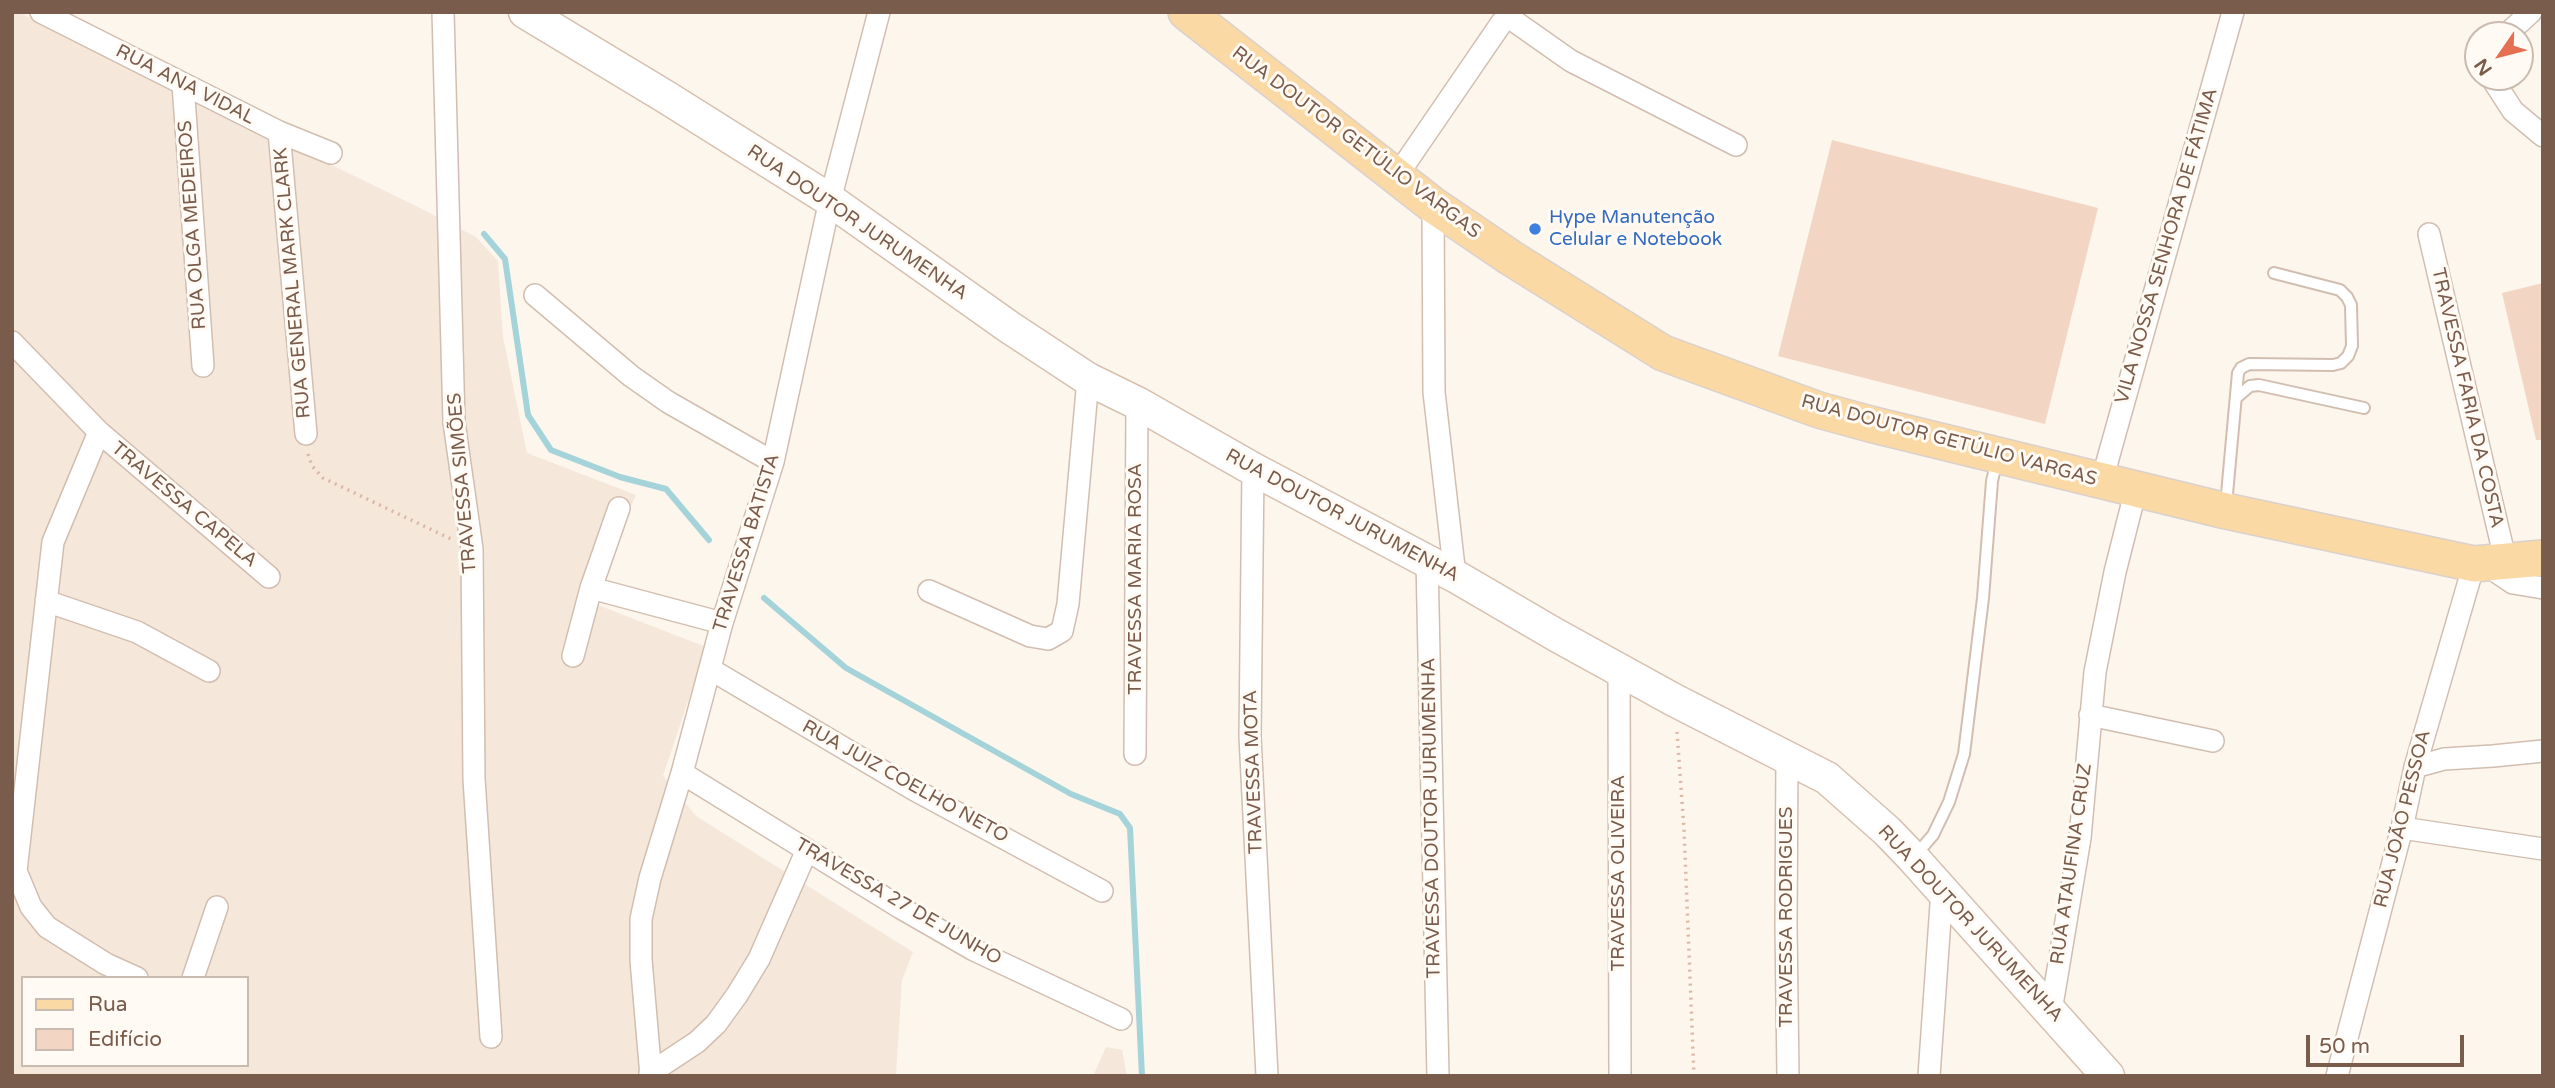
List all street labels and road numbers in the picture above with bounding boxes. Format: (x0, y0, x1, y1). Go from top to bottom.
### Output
street label: RUA ANA VIDAL (112, 40, 258, 130)
street label: RUA DOUTOR GETÚLIO VARGAS (1227, 42, 1485, 244)
street label: VILA NOSSA SENHORA DE FÁTIMA (2111, 86, 2223, 406)
street label: RUA OLGA MEDEIROS (174, 120, 212, 330)
street label: RUA DOUTOR JURUMENHA (742, 141, 972, 305)
street label: RUA GENERAL MARK CLARK (270, 146, 316, 420)
street label: TRAVESSA FARIA DA COSTA (2426, 266, 2508, 530)
street label: RUA DOUTOR GETÚLIO VARGAS (1799, 390, 2099, 492)
street label: TRAVESSA SIMÕES (444, 392, 482, 574)
street label: TRAVESSA CAPELA (106, 437, 262, 573)
street label: RUA DOUTOR JURUMENHA (1221, 445, 1463, 587)
street label: TRAVESSA BATISTA (709, 451, 785, 635)
street label: TRAVESSA MARIA ROSA (1125, 463, 1147, 695)
street label: TRAVESSA DOUTOR JURUMENHA (1418, 657, 1446, 979)
street label: TRAVESSA MOTA (1240, 690, 1268, 854)
street label: RUA JUIZ COELHO NETO (798, 716, 1012, 848)
street label: RUA JOÃO PESSOA (2370, 728, 2436, 910)
street label: RUA ATAUFINA CRUZ (2047, 762, 2097, 966)
street label: TRAVESSA OLIVEIRA (1608, 775, 1630, 971)
street label: TRAVESSA RODRIGUES (1776, 806, 1798, 1028)
street label: RUA DOUTOR JURUMENHA (1873, 821, 2067, 1027)
street label: TRAVESSA 27 DE JUNHO (791, 833, 1005, 971)

